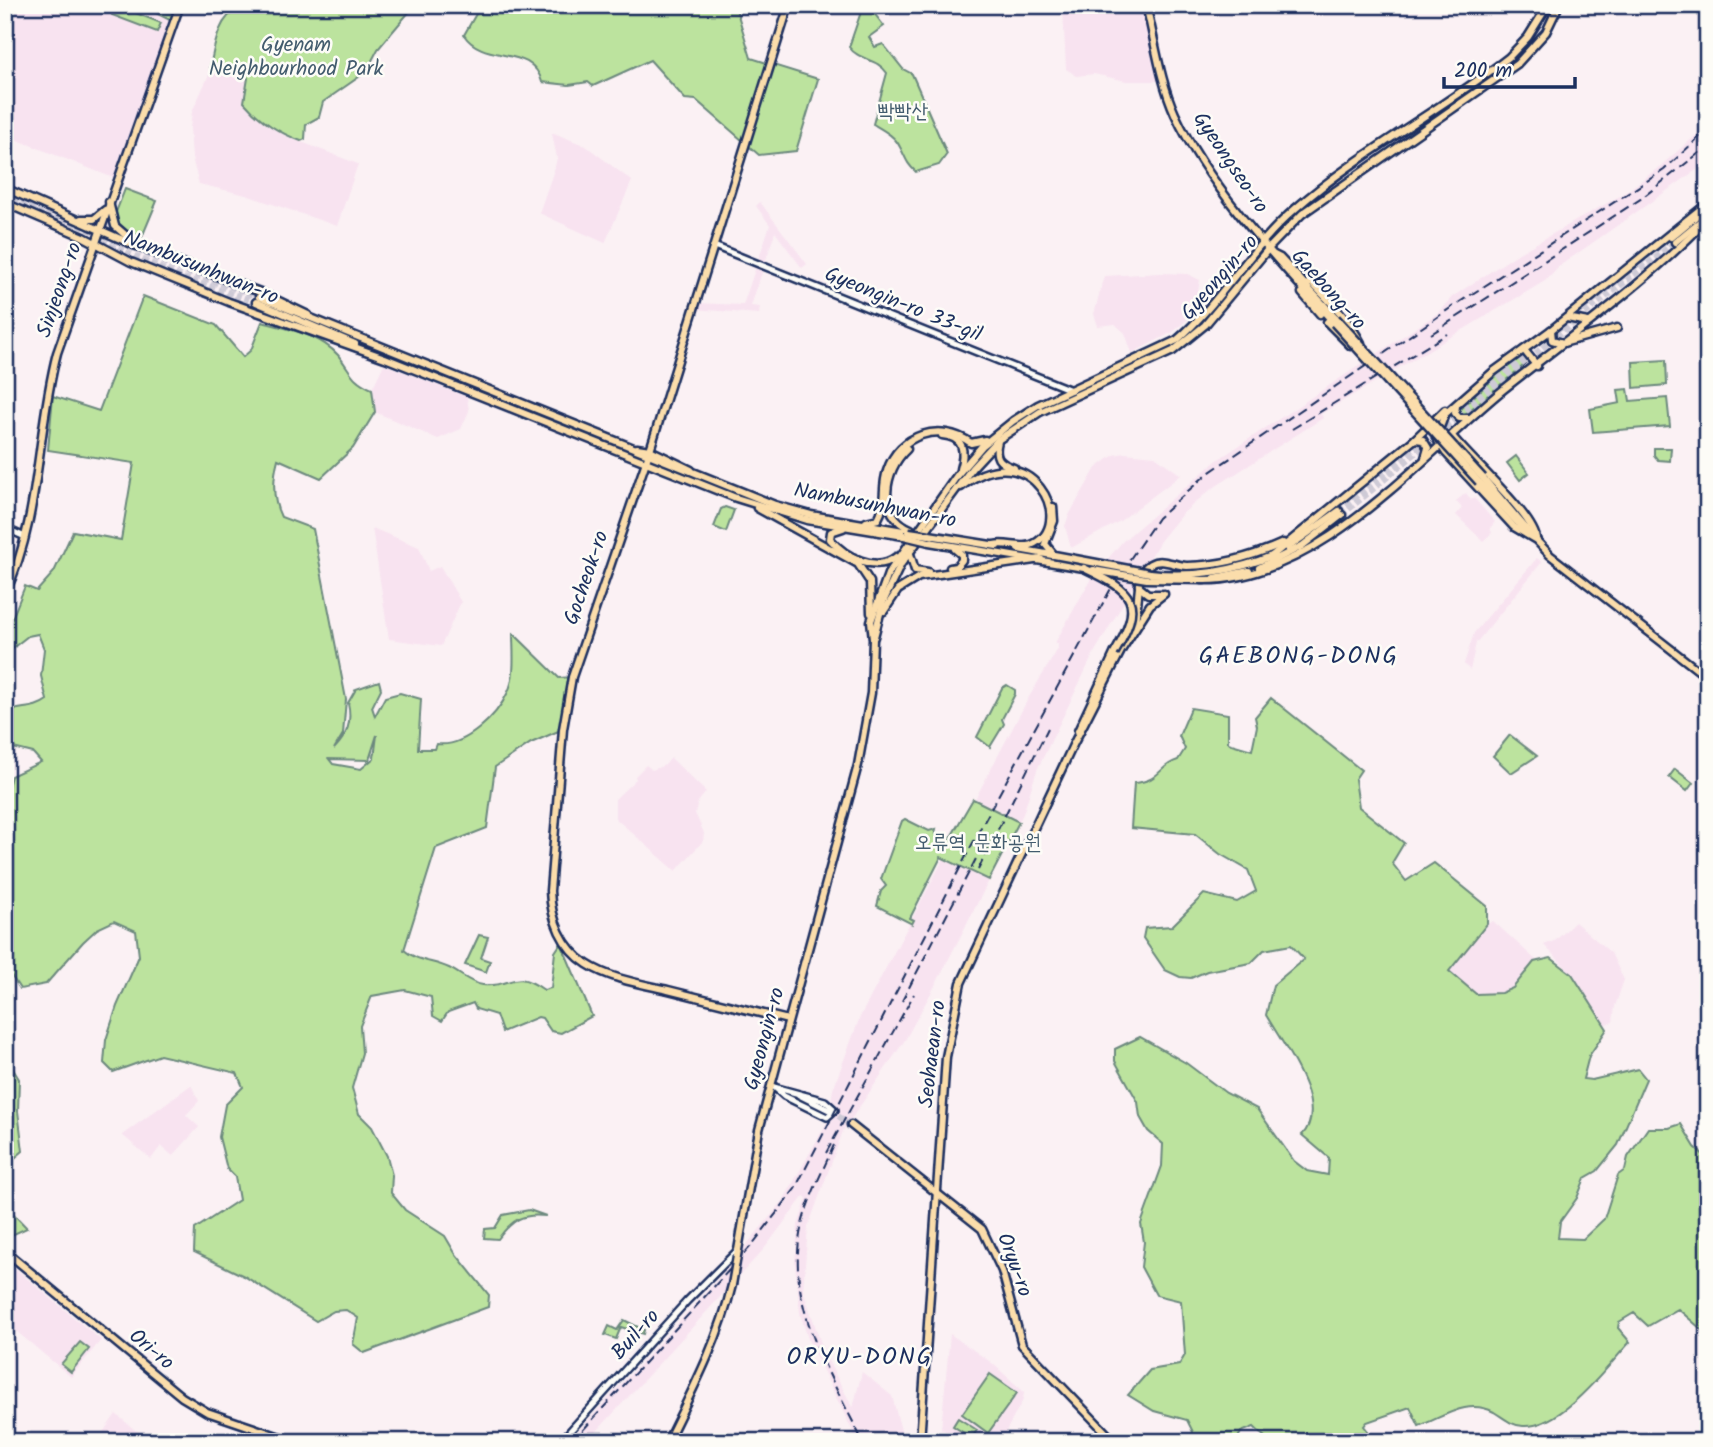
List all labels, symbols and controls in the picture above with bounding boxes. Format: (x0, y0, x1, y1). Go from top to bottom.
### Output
park label: Gyenam Neighbourhood Park (209, 29, 384, 86)
scale bar (1444, 46, 1575, 90)
text: 200 m (1454, 55, 1512, 88)
park label: 빡빡산 (878, 96, 928, 129)
street label: Gyeongseo-ro (1184, 105, 1276, 221)
street label: Nambusunhwan-ro (118, 222, 284, 314)
street label: Gyeongin-ro (1173, 228, 1267, 328)
street label: Sinjeong-ro (28, 238, 92, 342)
street label: Gaebong-ro (1282, 242, 1374, 338)
street label: Gyeongin-ro 33-gil (819, 258, 987, 352)
street label: Nambusunhwan-ro (791, 474, 959, 538)
street label: Gocheok-ro (555, 526, 619, 630)
district label: GAEBONG-DONG (1199, 637, 1399, 676)
park label: 오류역 문화공원 (915, 827, 1041, 860)
street label: Gyeongin-ro (735, 984, 795, 1094)
street label: Seohaean-ro (910, 998, 956, 1110)
street label: Oryu-ro (987, 1228, 1041, 1302)
street label: Buil-ro (604, 1302, 668, 1368)
street label: Ori-ro (121, 1321, 181, 1379)
district label: ORYU-DONG (787, 1338, 934, 1377)

